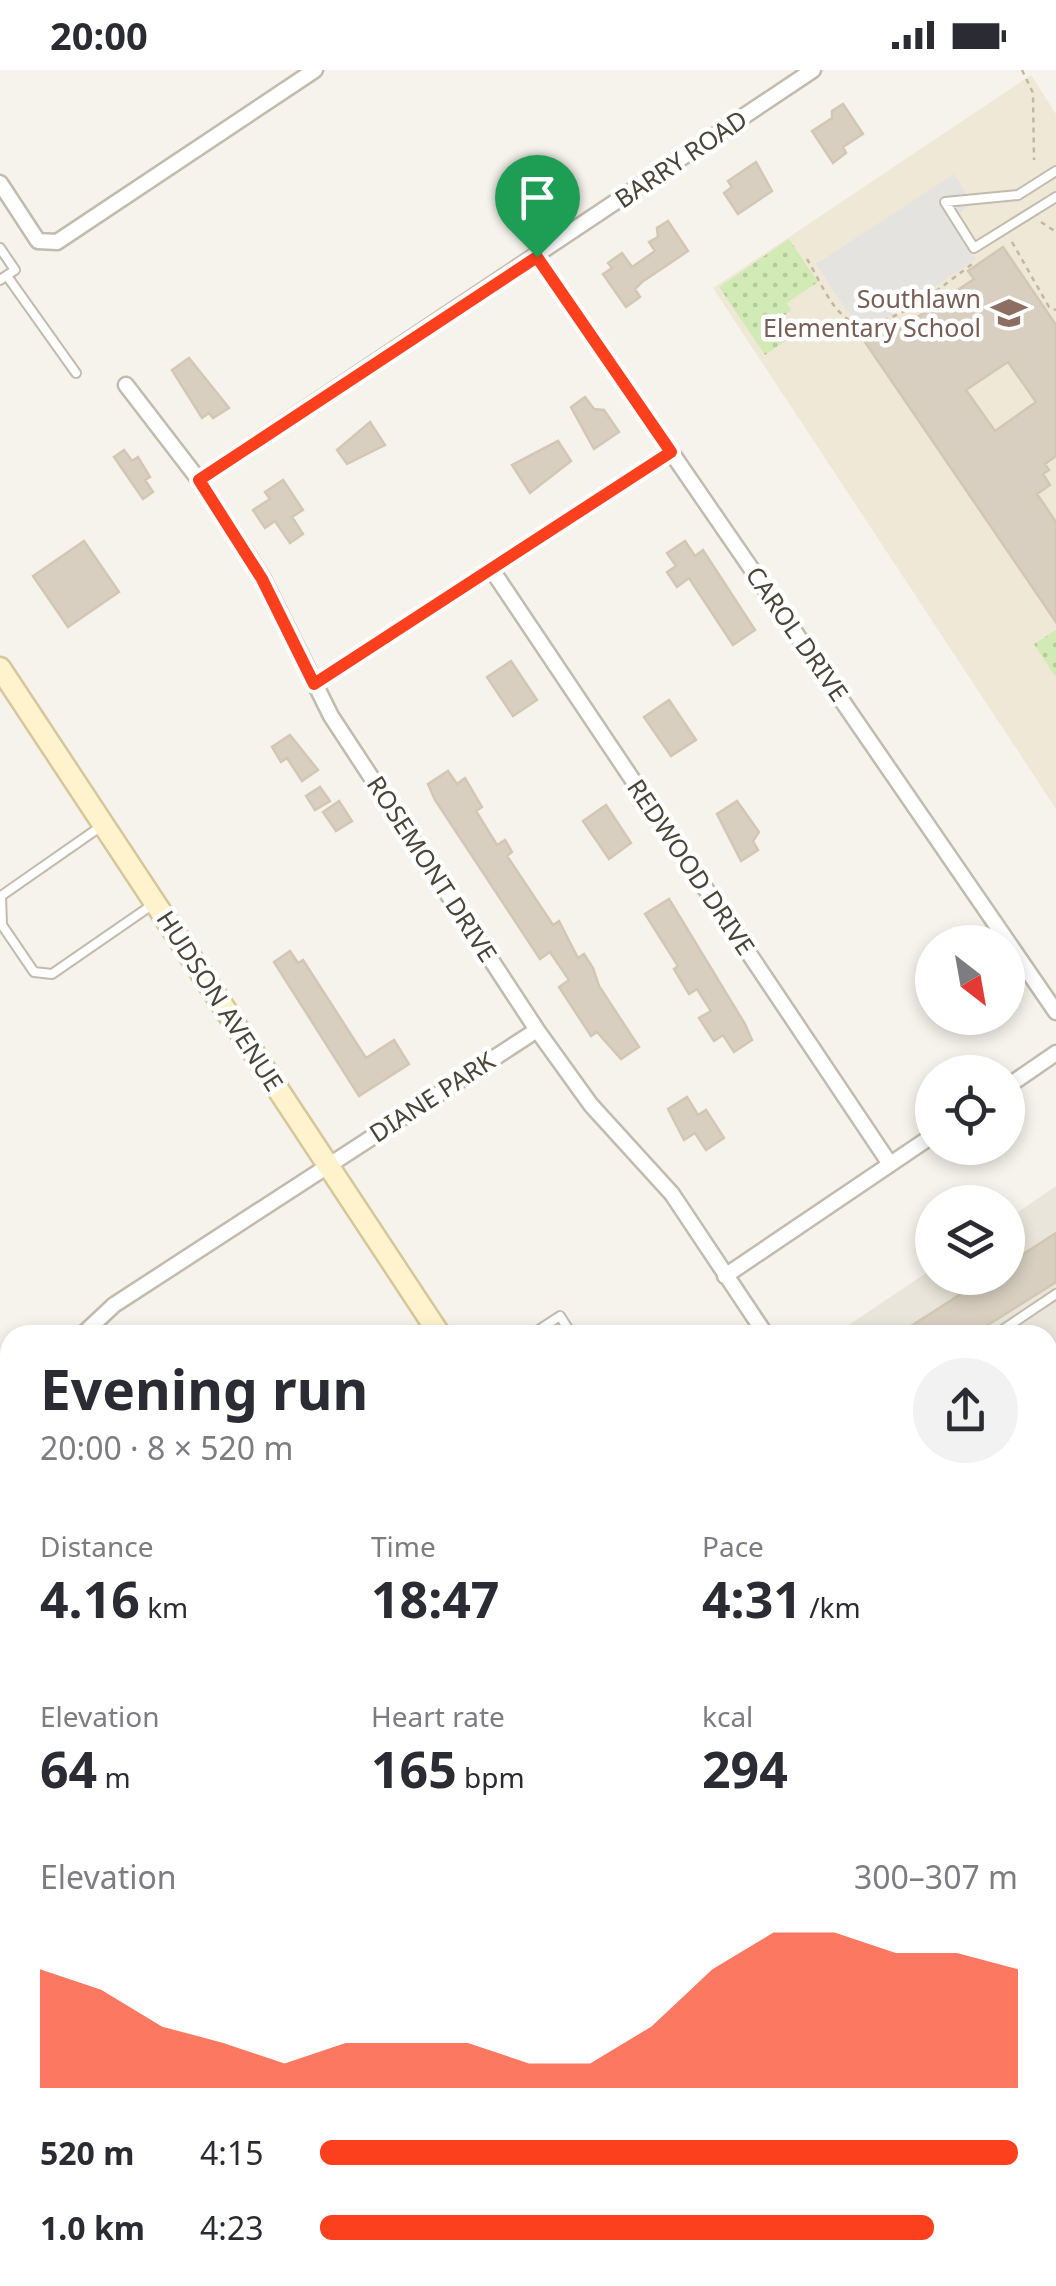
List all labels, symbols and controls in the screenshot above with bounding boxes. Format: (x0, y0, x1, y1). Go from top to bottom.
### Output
text: 20:00 (50, 9, 148, 61)
street label: BARRY ROAD (608, 101, 753, 215)
pin (495, 155, 580, 258)
icon: arrive (510, 170, 565, 225)
place label: Southlawn Elementary School (763, 281, 981, 344)
school or university icon: Southlawn Elementary School (990, 294, 1028, 332)
street label: CAROL DRIVE (739, 559, 857, 708)
street label: ROSEMONT DRIVE (360, 769, 506, 968)
street label: REDWOOD DRIVE (620, 772, 763, 961)
street label: HUDSON AVENUE (150, 904, 292, 1097)
north arrow (915, 925, 1025, 1035)
map controls (915, 925, 1025, 1295)
street label: DIANE PARK (362, 1043, 501, 1149)
button: locate (915, 1055, 1025, 1165)
button: layers (915, 1185, 1025, 1295)
text: Evening run (40, 1351, 368, 1426)
button: share (913, 1358, 1018, 1463)
text: 20:00 · 8 × 520 m (40, 1426, 293, 1469)
text: Distance (40, 1527, 153, 1565)
text: Time (371, 1527, 436, 1565)
text: Pace (702, 1527, 764, 1565)
text: 4.16 (40, 1565, 140, 1633)
text: 18:47 (371, 1565, 499, 1633)
text: 4:31 (702, 1565, 802, 1633)
text: km (140, 1588, 188, 1626)
text: /km (802, 1588, 861, 1626)
text: Elevation (40, 1697, 160, 1735)
text: Heart rate (371, 1697, 505, 1735)
text: kcal (702, 1697, 753, 1735)
text: 64 (40, 1735, 97, 1803)
text: 165 (371, 1735, 457, 1803)
text: 294 (702, 1735, 788, 1803)
text: m (97, 1758, 131, 1796)
text: bpm (457, 1758, 525, 1796)
text: Elevation (40, 1855, 177, 1898)
text: 300–307 m (854, 1855, 1018, 1898)
text: 520 m (40, 2131, 134, 2174)
text: 4:15 (200, 2131, 264, 2174)
text: 1.0 km (40, 2206, 145, 2249)
text: 4:23 (200, 2206, 264, 2249)

